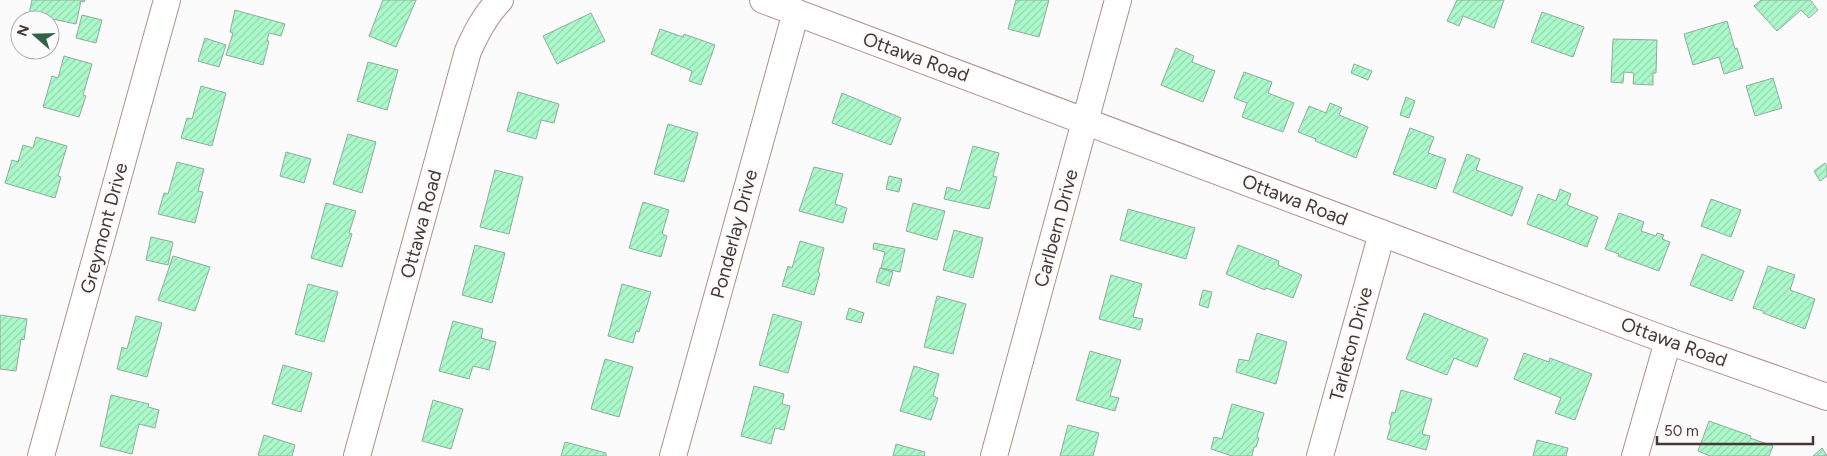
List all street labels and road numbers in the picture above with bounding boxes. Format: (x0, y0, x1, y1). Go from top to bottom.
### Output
street label: Ottawa Road (860, 27, 972, 87)
street label: Greymont Drive (75, 160, 133, 296)
street label: Ottawa Road (395, 167, 447, 281)
street label: Ponderlay Drive (706, 167, 762, 301)
street label: Carlbern Drive (1029, 167, 1083, 289)
street label: Ottawa Road (1239, 169, 1351, 231)
street label: Tarleton Drive (1325, 284, 1377, 404)
street label: Ottawa Road (1618, 312, 1730, 372)

